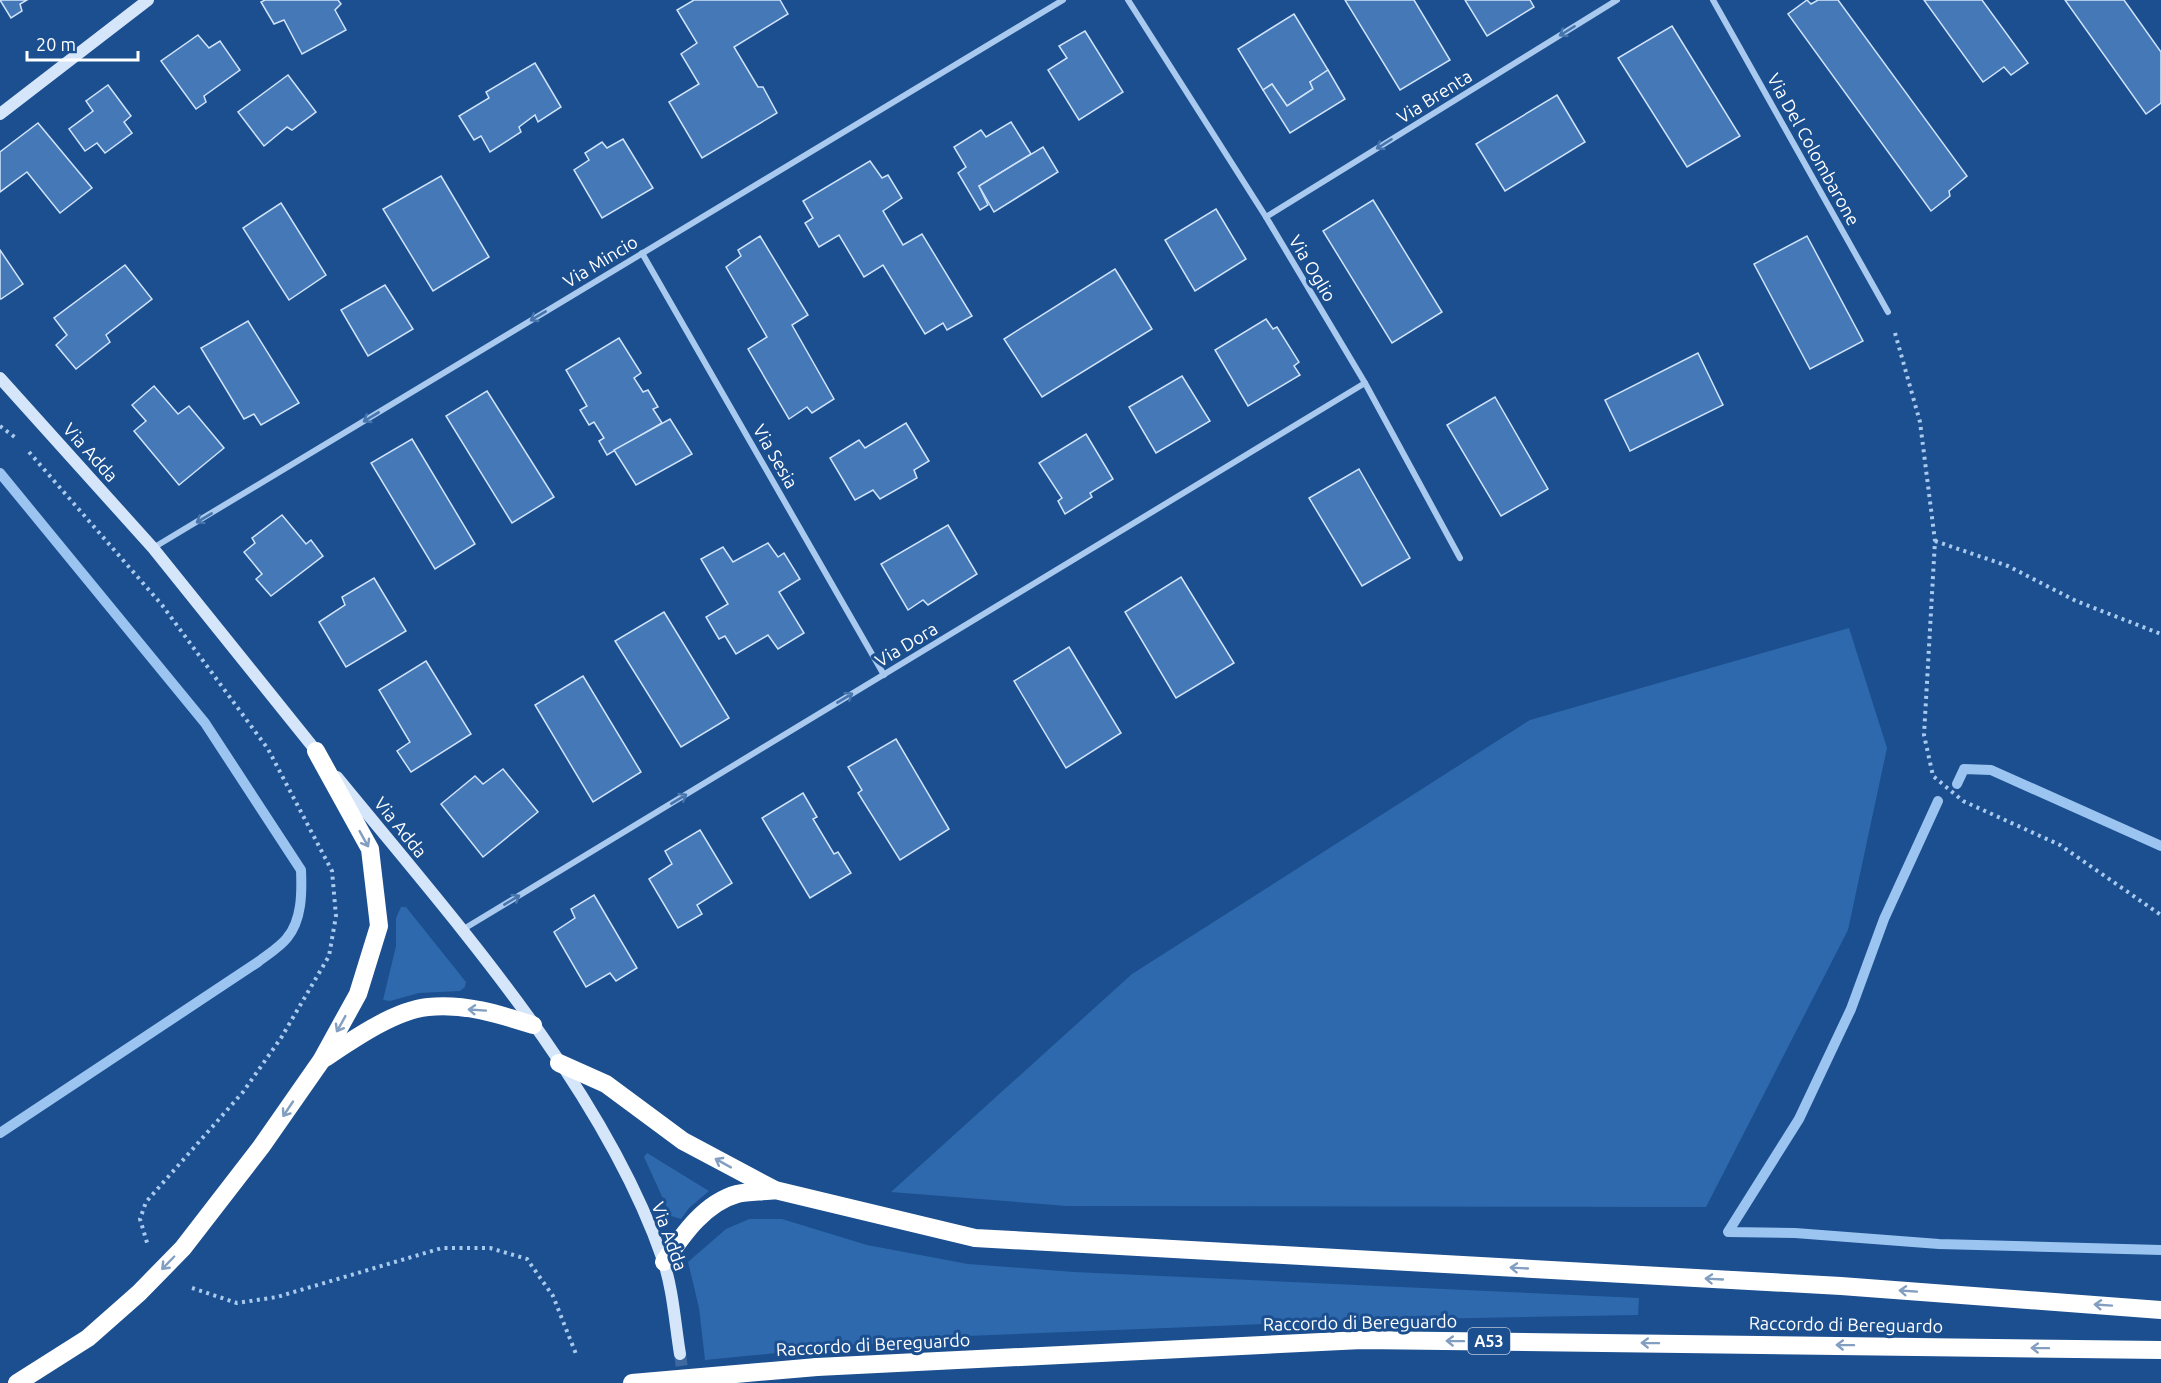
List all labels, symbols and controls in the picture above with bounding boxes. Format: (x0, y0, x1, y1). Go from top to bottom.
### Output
scale bar (27, 24, 138, 62)
one-way arrow (1559, 24, 1576, 37)
text: 20 m (36, 34, 76, 54)
street label: Via Brenta (1393, 65, 1475, 127)
street label: Via Del Colombarone (1764, 69, 1864, 229)
one-way arrow (1376, 139, 1393, 151)
street label: Via Mincio (559, 231, 641, 291)
street label: Via Oglio (1285, 231, 1341, 305)
one-way arrow (530, 311, 547, 323)
one-way arrow (363, 411, 380, 423)
street label: Via Adda (60, 419, 122, 485)
street label: Via Sesia (750, 420, 802, 492)
one-way arrow (196, 512, 213, 524)
street label: Via Dora (871, 618, 941, 670)
one-way arrow (836, 692, 853, 704)
street label: Via Adda (371, 793, 431, 861)
one-way arrow (670, 793, 687, 805)
one-way arrow (359, 829, 370, 847)
one-way arrow (503, 894, 520, 906)
one-way arrow (467, 1004, 487, 1015)
one-way arrow (335, 1015, 347, 1032)
one-way arrow (282, 1100, 294, 1117)
one-way arrow (715, 1157, 732, 1169)
street label: Via Adda (648, 1199, 692, 1273)
one-way arrow (161, 1255, 176, 1270)
one-way arrow (1509, 1262, 1529, 1273)
one-way arrow (1704, 1273, 1724, 1284)
one-way arrow (1899, 1285, 1919, 1296)
one-way arrow (2093, 1299, 2113, 1310)
street label: Raccordo di Bereguardo (1263, 1310, 1457, 1334)
street label: Raccordo di Bereguardo (1749, 1312, 1943, 1336)
road number: A53 (1468, 1328, 1510, 1354)
street label: Raccordo di Bereguardo (775, 1329, 971, 1359)
one-way arrow (1445, 1335, 1465, 1347)
one-way arrow (1640, 1337, 1660, 1349)
one-way arrow (1835, 1339, 1855, 1351)
one-way arrow (2030, 1342, 2050, 1353)

